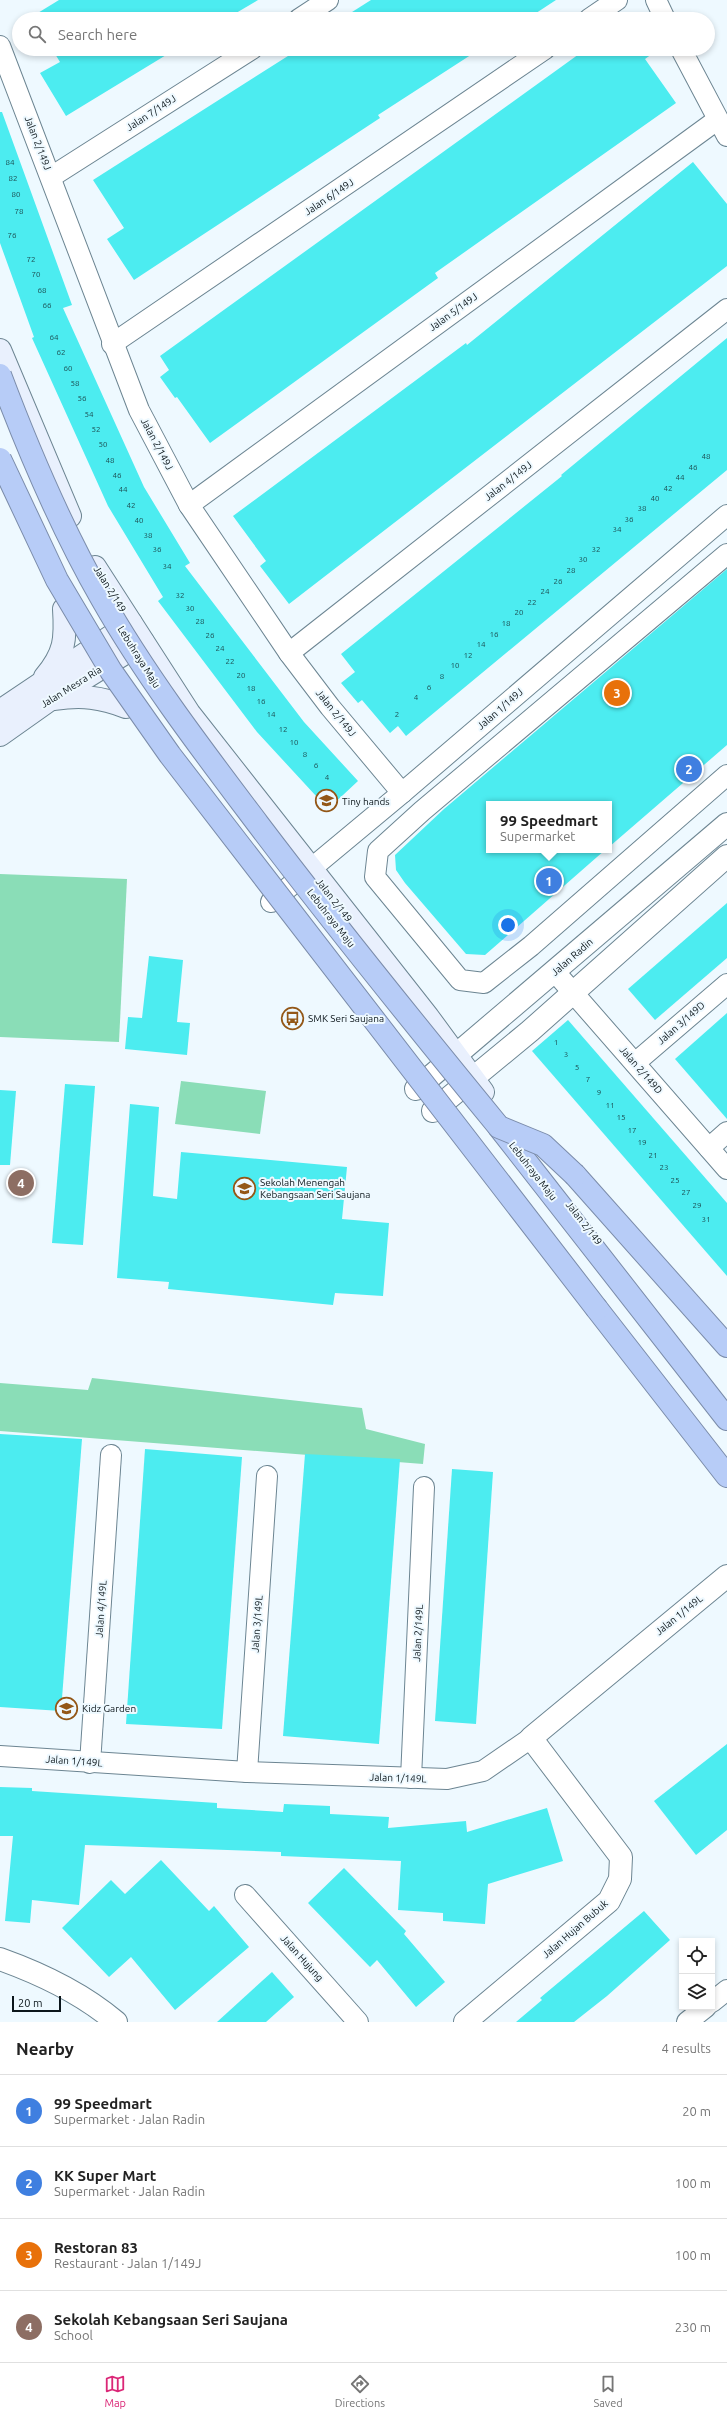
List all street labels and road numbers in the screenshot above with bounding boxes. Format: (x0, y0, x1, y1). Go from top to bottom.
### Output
street label: Jalan 7/149J (124, 93, 178, 133)
street label: Jalan 2/149J (23, 114, 53, 172)
street label: Jalan 6/149J (302, 176, 356, 217)
street label: Jalan 5/149J (427, 291, 479, 333)
street label: Jalan 2/149J (139, 416, 175, 472)
street label: Jalan 4/149J (482, 459, 534, 503)
street label: Jalan 2/149 (92, 564, 128, 614)
street label: Lebuhraya Maju (116, 624, 162, 690)
street label: Jalan Mesra Ria (39, 664, 103, 710)
street label: Jalan 1/149J (475, 686, 525, 732)
street label: Jalan 2/149J (314, 687, 358, 739)
street label: Jalan 2/149 (314, 876, 354, 924)
street label: Lebuhraya Maju (305, 887, 357, 949)
street label: Jalan Radin (549, 936, 595, 978)
street label: Jalan 3/149D (655, 999, 707, 1047)
street label: Jalan 2/149D (617, 1044, 665, 1096)
street label: Lebuhraya Maju (507, 1140, 559, 1202)
street label: Jalan 2/149 (564, 1199, 604, 1247)
street label: Jalan 4/149L (94, 1580, 108, 1638)
street label: Jalan 1/149L (653, 1593, 705, 1637)
street label: Jalan 3/149L (250, 1595, 264, 1653)
street label: Jalan 2/149L (411, 1604, 425, 1662)
street label: Jalan 1/149L (45, 1754, 103, 1768)
street label: Jalan 1/149L (369, 1772, 427, 1784)
street label: Jalan Hujan Bubuk (540, 1898, 610, 1960)
street label: Jalan Hujung (278, 1933, 326, 1983)

